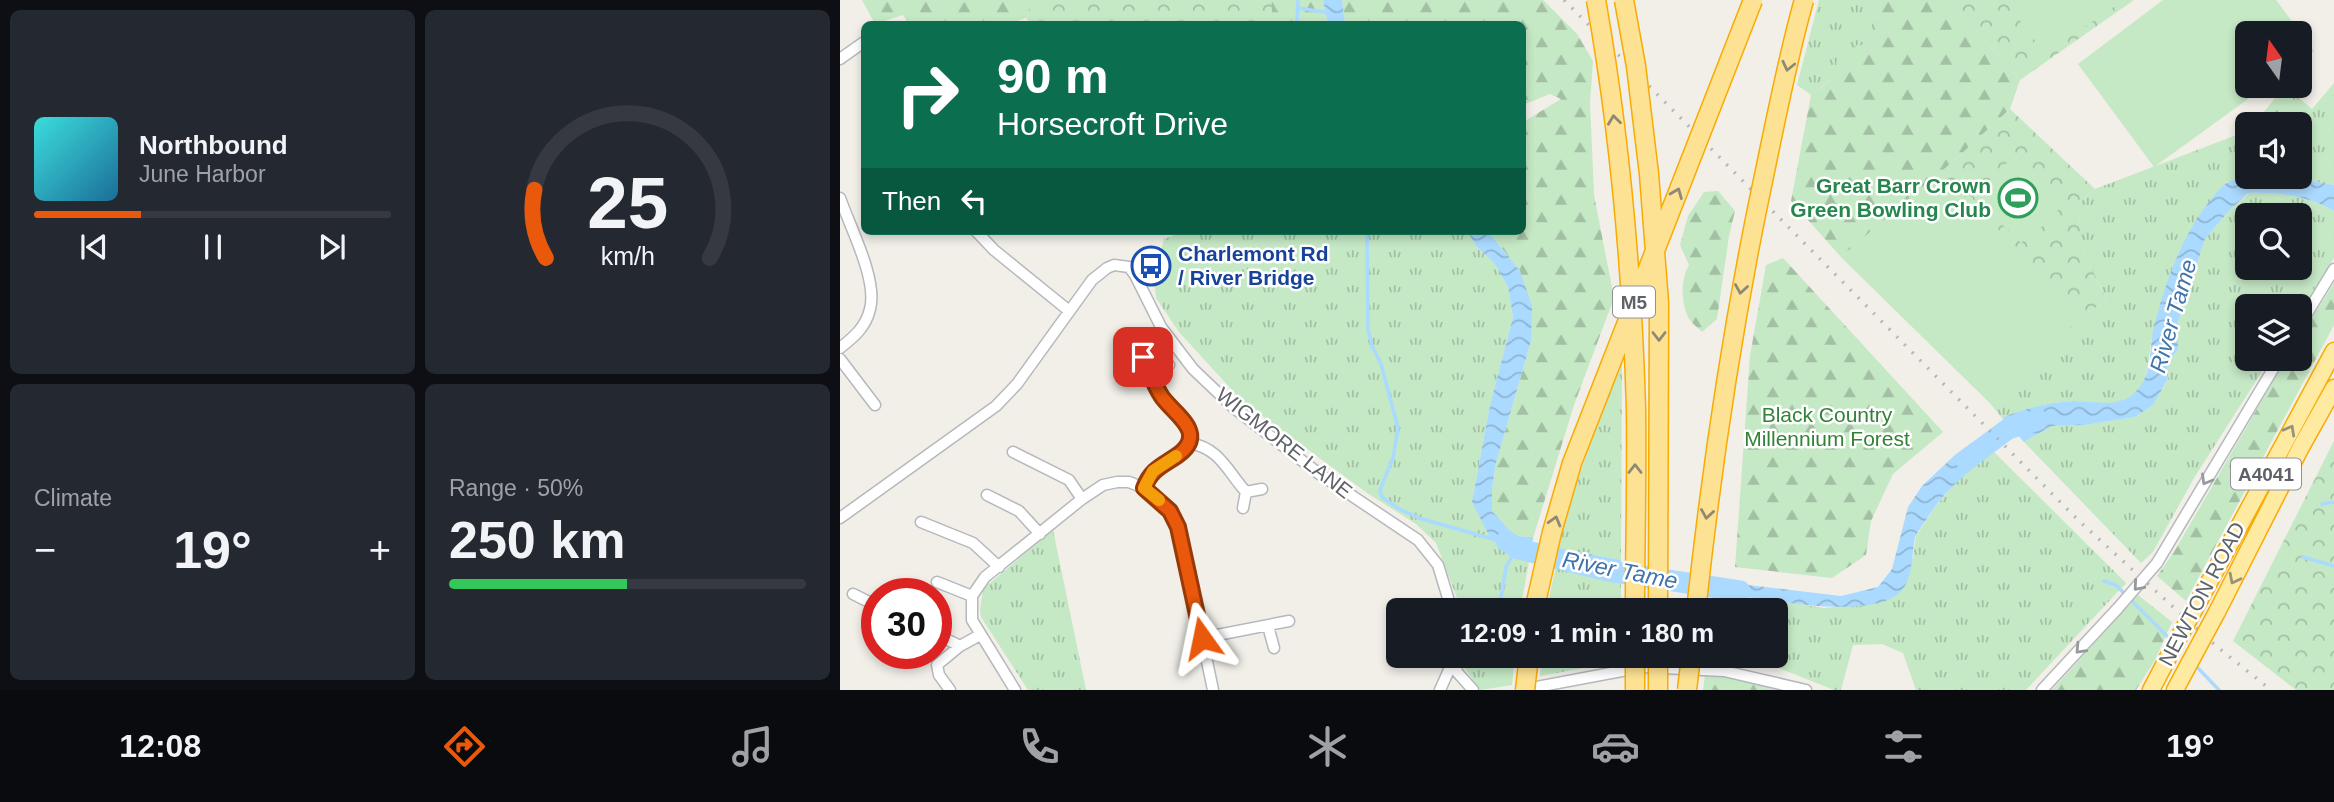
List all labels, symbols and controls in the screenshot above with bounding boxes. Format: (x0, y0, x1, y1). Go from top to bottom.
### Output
north arrow (2235, 21, 2312, 98)
map controls (2235, 21, 2312, 371)
icon: right (882, 49, 973, 140)
text: 90 m (997, 49, 1109, 103)
one-way arrow (1782, 60, 1797, 72)
text: Horsecroft Drive (997, 106, 1228, 142)
button: sound (2235, 112, 2312, 189)
one-way arrow (1607, 114, 1622, 126)
text: Northbound (139, 130, 288, 160)
text: June Harbor (139, 161, 266, 187)
text: 25 (587, 162, 668, 243)
place label: Great Barr Crown Green Bowling Club (1790, 174, 1991, 221)
sports icon: Great Barr Crown Green Bowling Club (1997, 177, 2039, 219)
icon: left (955, 182, 993, 220)
text: Then (882, 186, 941, 216)
one-way arrow (1669, 187, 1683, 199)
button: search (2235, 203, 2312, 280)
icon: previous (75, 228, 113, 266)
icon: pause (194, 228, 232, 266)
icon: next (313, 228, 351, 266)
text: km/h (600, 242, 655, 270)
place label: Charlemont Rd / River Bridge (1178, 242, 1329, 289)
bus stop icon: Charlemont Rd / River Bridge (1130, 245, 1172, 287)
water label: River Tame (2144, 256, 2202, 376)
one-way arrow (1734, 283, 1749, 295)
road number: M5 (1613, 286, 1655, 318)
button: layers (2235, 294, 2312, 371)
pin (1113, 327, 1173, 387)
one-way arrow (1651, 331, 1667, 341)
icon: arrive (1124, 338, 1162, 376)
street label: WIGMORE LANE (1212, 383, 1357, 503)
park label: Black Country Millennium Forest (1744, 403, 1910, 450)
one-way arrow (2282, 425, 2295, 438)
road number: A4041 (2231, 458, 2301, 489)
one-way arrow (1627, 463, 1643, 474)
one-way arrow (2201, 473, 2214, 486)
text: Range · 50% (449, 475, 583, 501)
text: Climate (34, 485, 112, 511)
one-way arrow (1700, 508, 1715, 520)
text: 250 km (449, 511, 625, 569)
one-way arrow (1547, 515, 1562, 527)
street label: NEWTON ROAD (2154, 518, 2249, 670)
text: 19° (173, 521, 252, 579)
text: − (34, 529, 56, 571)
text: + (369, 529, 391, 571)
water label: River Tame (1560, 546, 1680, 594)
one-way arrow (2228, 572, 2242, 584)
one-way arrow (2134, 577, 2146, 590)
speed limit sign: 30 (861, 578, 952, 669)
position arrow (1165, 601, 1239, 675)
text: 12:09 · 1 min · 180 m (1460, 618, 1714, 648)
one-way arrow (2076, 641, 2088, 654)
icon: directions (440, 722, 489, 771)
icon: music (728, 722, 777, 771)
icon: phone (1015, 722, 1064, 771)
icon: climate (1303, 722, 1352, 771)
icon: car (1591, 722, 1640, 771)
icon: filters (1879, 722, 1928, 771)
text: 12:08 (119, 728, 201, 764)
text: 19° (2166, 728, 2215, 764)

